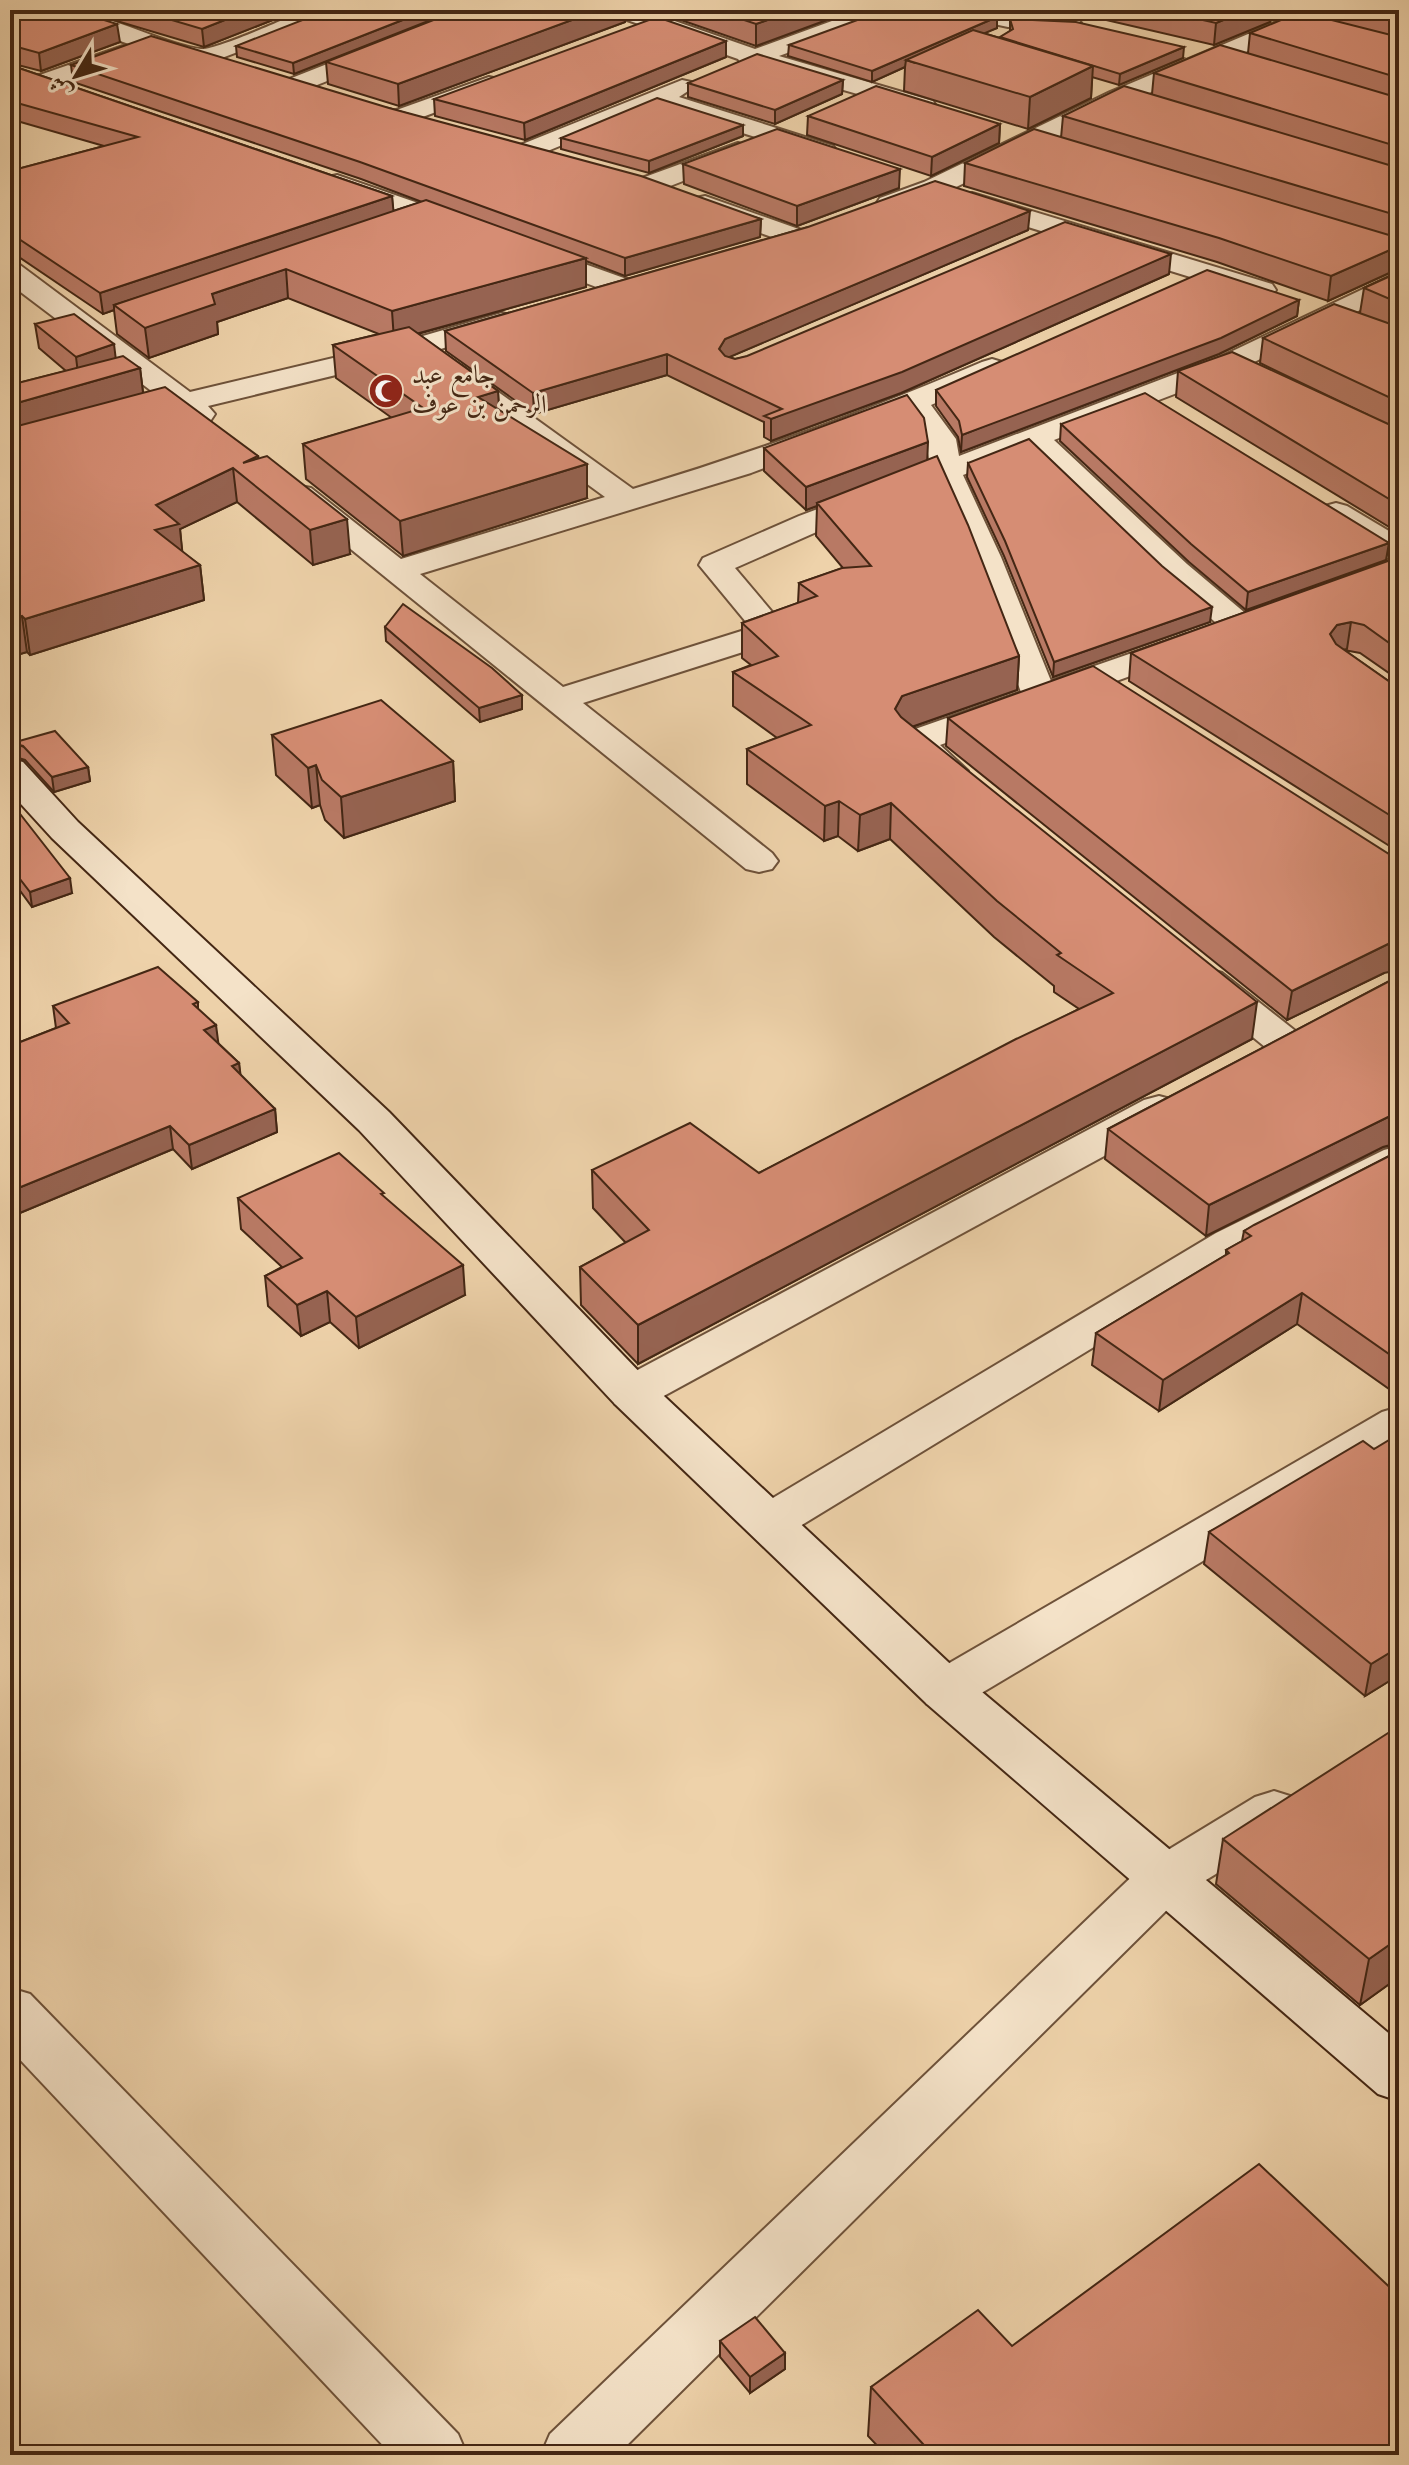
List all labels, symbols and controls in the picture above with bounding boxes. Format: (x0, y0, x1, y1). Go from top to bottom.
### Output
north arrow (36, 36, 116, 116)
text: ش (46, 72, 77, 102)
place label: جامع عبد الرحمن بن عوف (412, 363, 547, 422)
mosque icon: جامع عبد الرحمن بن عوف (367, 372, 405, 410)

